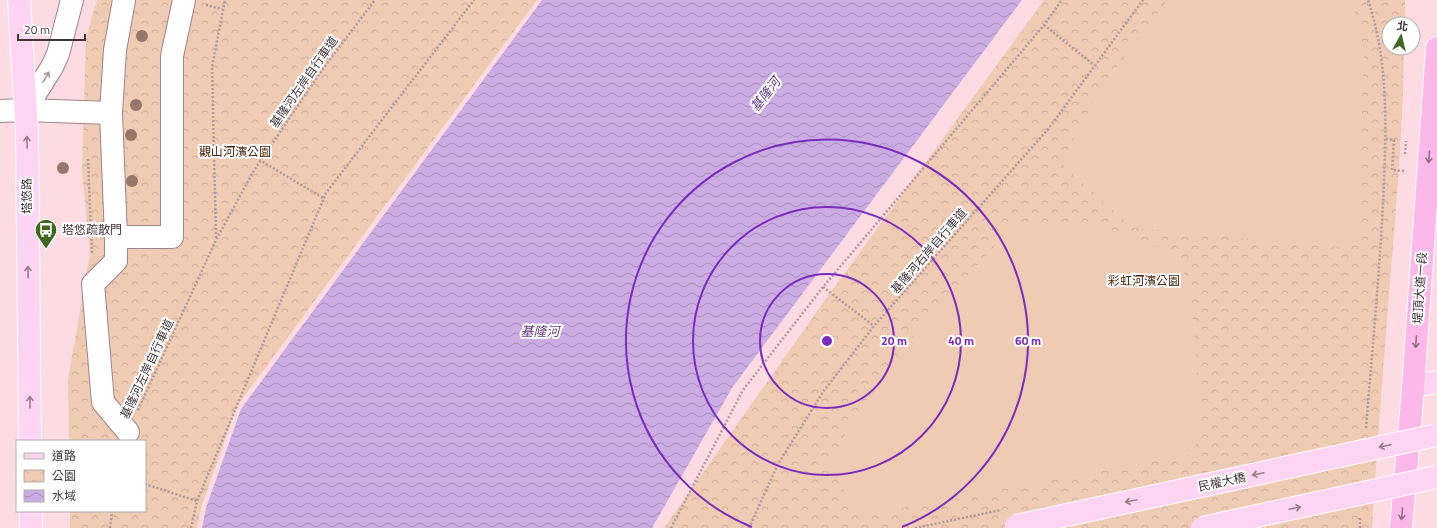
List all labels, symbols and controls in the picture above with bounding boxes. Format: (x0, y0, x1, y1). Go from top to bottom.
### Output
scale bar (18, 16, 85, 42)
north arrow (1381, 16, 1421, 56)
text: 北 (1396, 17, 1409, 35)
text: 20 m (24, 20, 50, 39)
street label: 基隆河左岸自行車道 (265, 32, 342, 131)
water label: 基隆河 (745, 70, 787, 116)
one-way arrow (42, 72, 50, 83)
one-way arrow (23, 136, 31, 149)
park label: 觀山河濱公園 (199, 142, 271, 161)
one-way arrow (1426, 150, 1433, 163)
street label: 塔悠路 (17, 178, 36, 214)
street label: 基隆河右岸自行車道 (886, 204, 971, 298)
bus stop icon: 塔悠疏散門 (33, 217, 59, 250)
place label: 塔悠疏散門 (62, 220, 122, 239)
street label: 堤頂大道一段 (1408, 251, 1431, 325)
one-way arrow (24, 266, 32, 279)
park label: 彩虹河濱公園 (1108, 271, 1180, 290)
street label: 基隆河左岸自行車道 (115, 316, 178, 422)
water label: 基隆河 (520, 321, 562, 341)
text: 20 m (881, 331, 907, 350)
text: 40 m (948, 331, 974, 350)
text: 60 m (1015, 331, 1041, 350)
centre of rings (820, 334, 834, 348)
one-way arrow (1413, 335, 1420, 348)
one-way arrow (26, 396, 34, 409)
legend (16, 440, 146, 512)
one-way arrow (1379, 443, 1392, 451)
text: 道路 (52, 446, 76, 465)
text: 公園 (52, 466, 76, 485)
street label: 民權大橋 (1196, 467, 1247, 496)
one-way arrow (1252, 470, 1265, 478)
text: 水域 (52, 486, 76, 505)
one-way arrow (1125, 498, 1138, 506)
one-way arrow (1288, 503, 1301, 511)
one-way arrow (1399, 507, 1406, 520)

